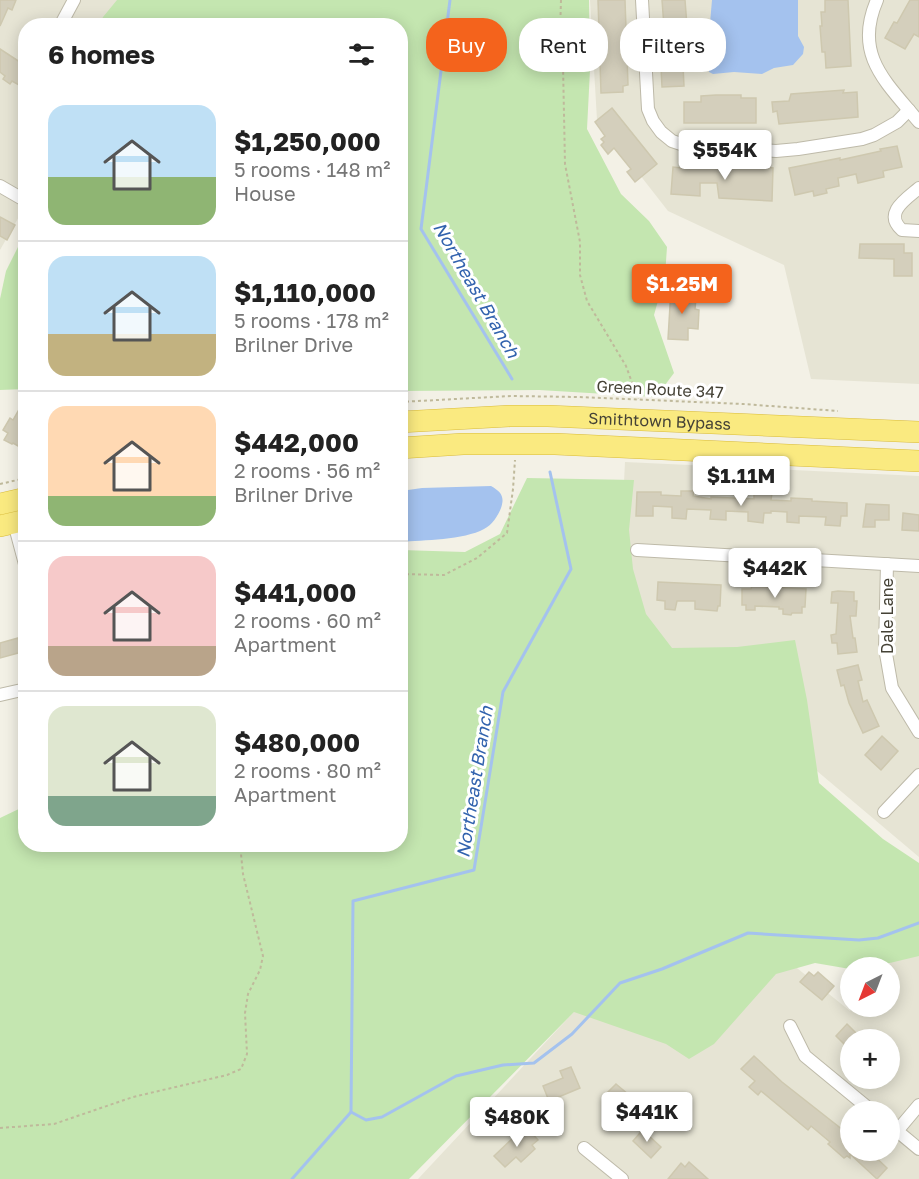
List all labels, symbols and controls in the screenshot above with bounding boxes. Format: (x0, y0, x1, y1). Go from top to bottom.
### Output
chip: Buy (426, 18, 507, 72)
chip: Rent (519, 18, 608, 72)
chip: Filters (620, 18, 726, 72)
icon: filters (345, 38, 378, 71)
text: 6 homes (48, 39, 155, 70)
text: $1,250,000 (234, 126, 381, 157)
icon: home (96, 129, 168, 201)
pin: $554K (683, 130, 767, 181)
text: $554K (693, 137, 757, 161)
text: 5 rooms · 148 m² (234, 157, 391, 181)
text: House (234, 181, 296, 205)
water label: Northeast Branch (429, 218, 525, 362)
pin: $1.25M (633, 264, 731, 315)
text: $1.25M (646, 271, 718, 295)
text: $1,110,000 (234, 277, 376, 308)
icon: home (96, 280, 168, 352)
text: 5 rooms · 178 m² (234, 308, 389, 332)
text: Brilner Drive (234, 332, 353, 356)
street label: Green Route 347 (596, 376, 724, 402)
street label: Smithtown Bypass (588, 408, 732, 434)
text: $442,000 (234, 427, 359, 458)
icon: home (96, 430, 168, 502)
pin: $1.11M (692, 456, 790, 507)
text: 2 rooms · 56 m² (234, 458, 380, 482)
text: $1.11M (707, 463, 775, 487)
text: Brilner Drive (234, 482, 353, 506)
pin: $442K (733, 548, 817, 599)
text: $442K (742, 555, 808, 579)
text: $441,000 (234, 577, 356, 608)
street label: Dale Lane (877, 578, 897, 654)
icon: home (96, 580, 168, 652)
text: 2 rooms · 60 m² (234, 608, 381, 632)
text: Apartment (234, 632, 337, 656)
water label: Northeast Branch (451, 704, 497, 859)
text: $480,000 (234, 727, 360, 758)
icon: home (96, 730, 168, 802)
text: 2 rooms · 80 m² (234, 758, 381, 782)
text: Apartment (234, 782, 337, 806)
north arrow (840, 957, 900, 1017)
map controls (840, 957, 900, 1161)
button: + (840, 1029, 900, 1089)
pin: $441K (605, 1092, 689, 1143)
pin: $480K (475, 1097, 559, 1148)
text: $441K (615, 1099, 679, 1123)
button: − (840, 1101, 900, 1161)
text: $480K (484, 1104, 550, 1128)

